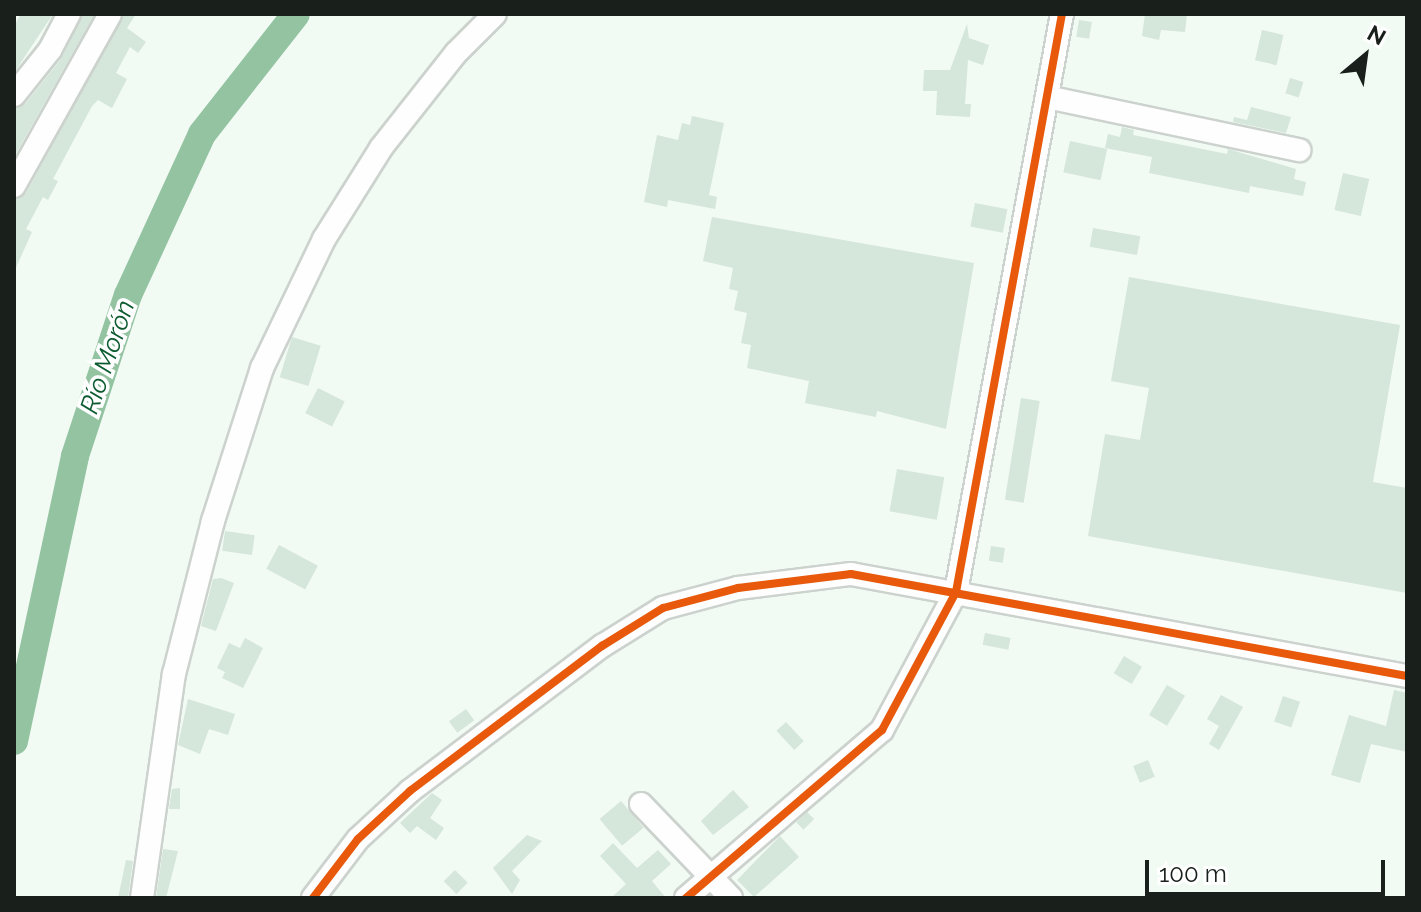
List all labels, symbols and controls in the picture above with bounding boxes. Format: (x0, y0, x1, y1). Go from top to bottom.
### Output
north arrow (1325, 16, 1405, 96)
text: N (1363, 20, 1390, 50)
water label: Río Morón (74, 296, 142, 418)
scale bar (1149, 844, 1389, 894)
text: 100 m (1159, 859, 1227, 888)

